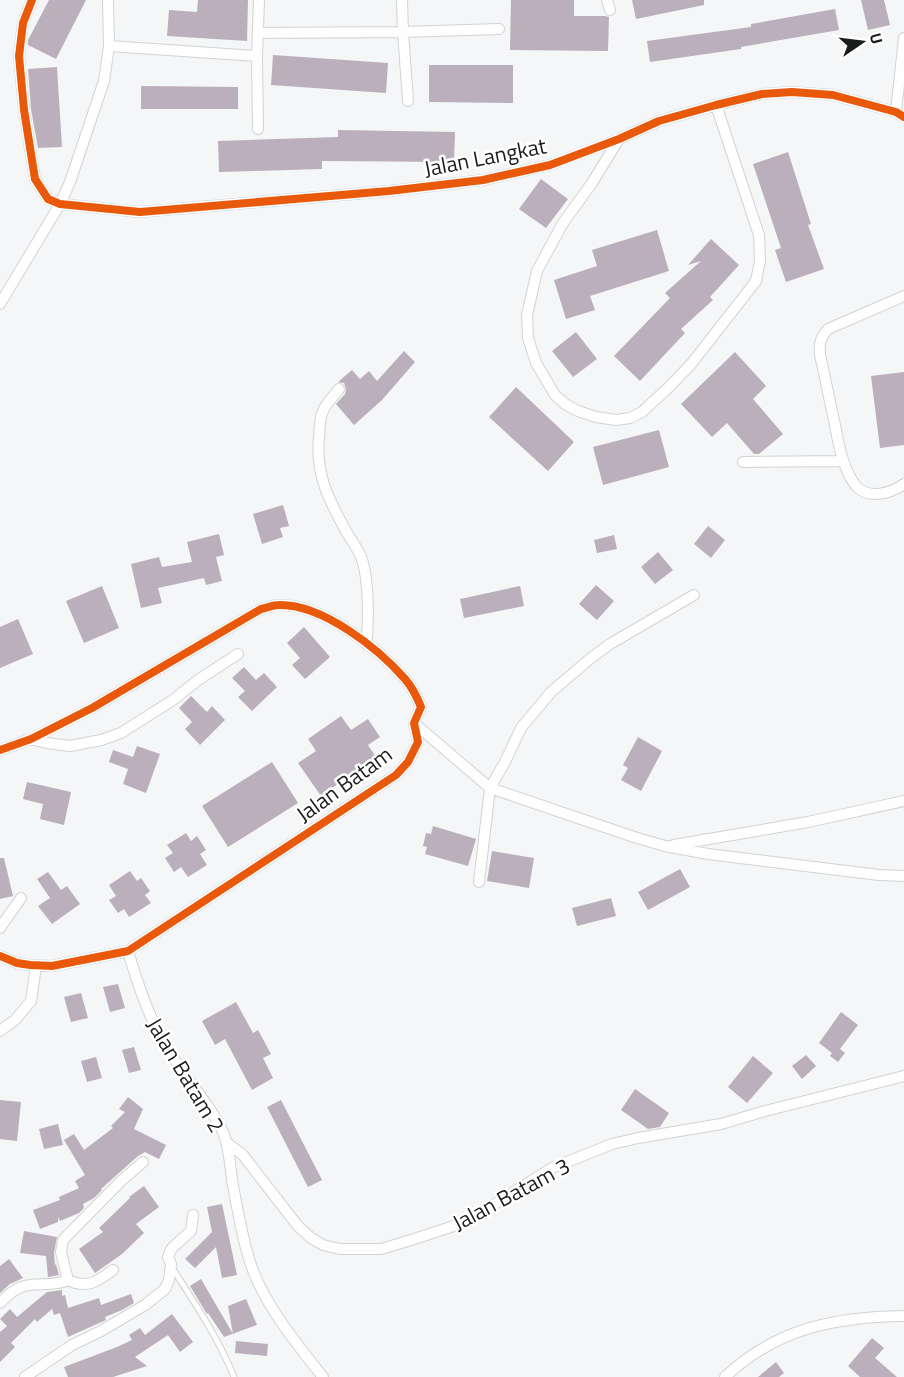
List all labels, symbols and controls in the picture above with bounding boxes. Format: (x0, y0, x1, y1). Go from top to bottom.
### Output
north arrow (832, 12, 892, 72)
text: U (864, 30, 889, 46)
street label: Jalan Langkat (421, 128, 549, 186)
street label: Jalan Batam (289, 737, 399, 831)
street label: Jalan Batam 2 (138, 1011, 234, 1139)
street label: Jalan Batam 3 (446, 1149, 576, 1239)

